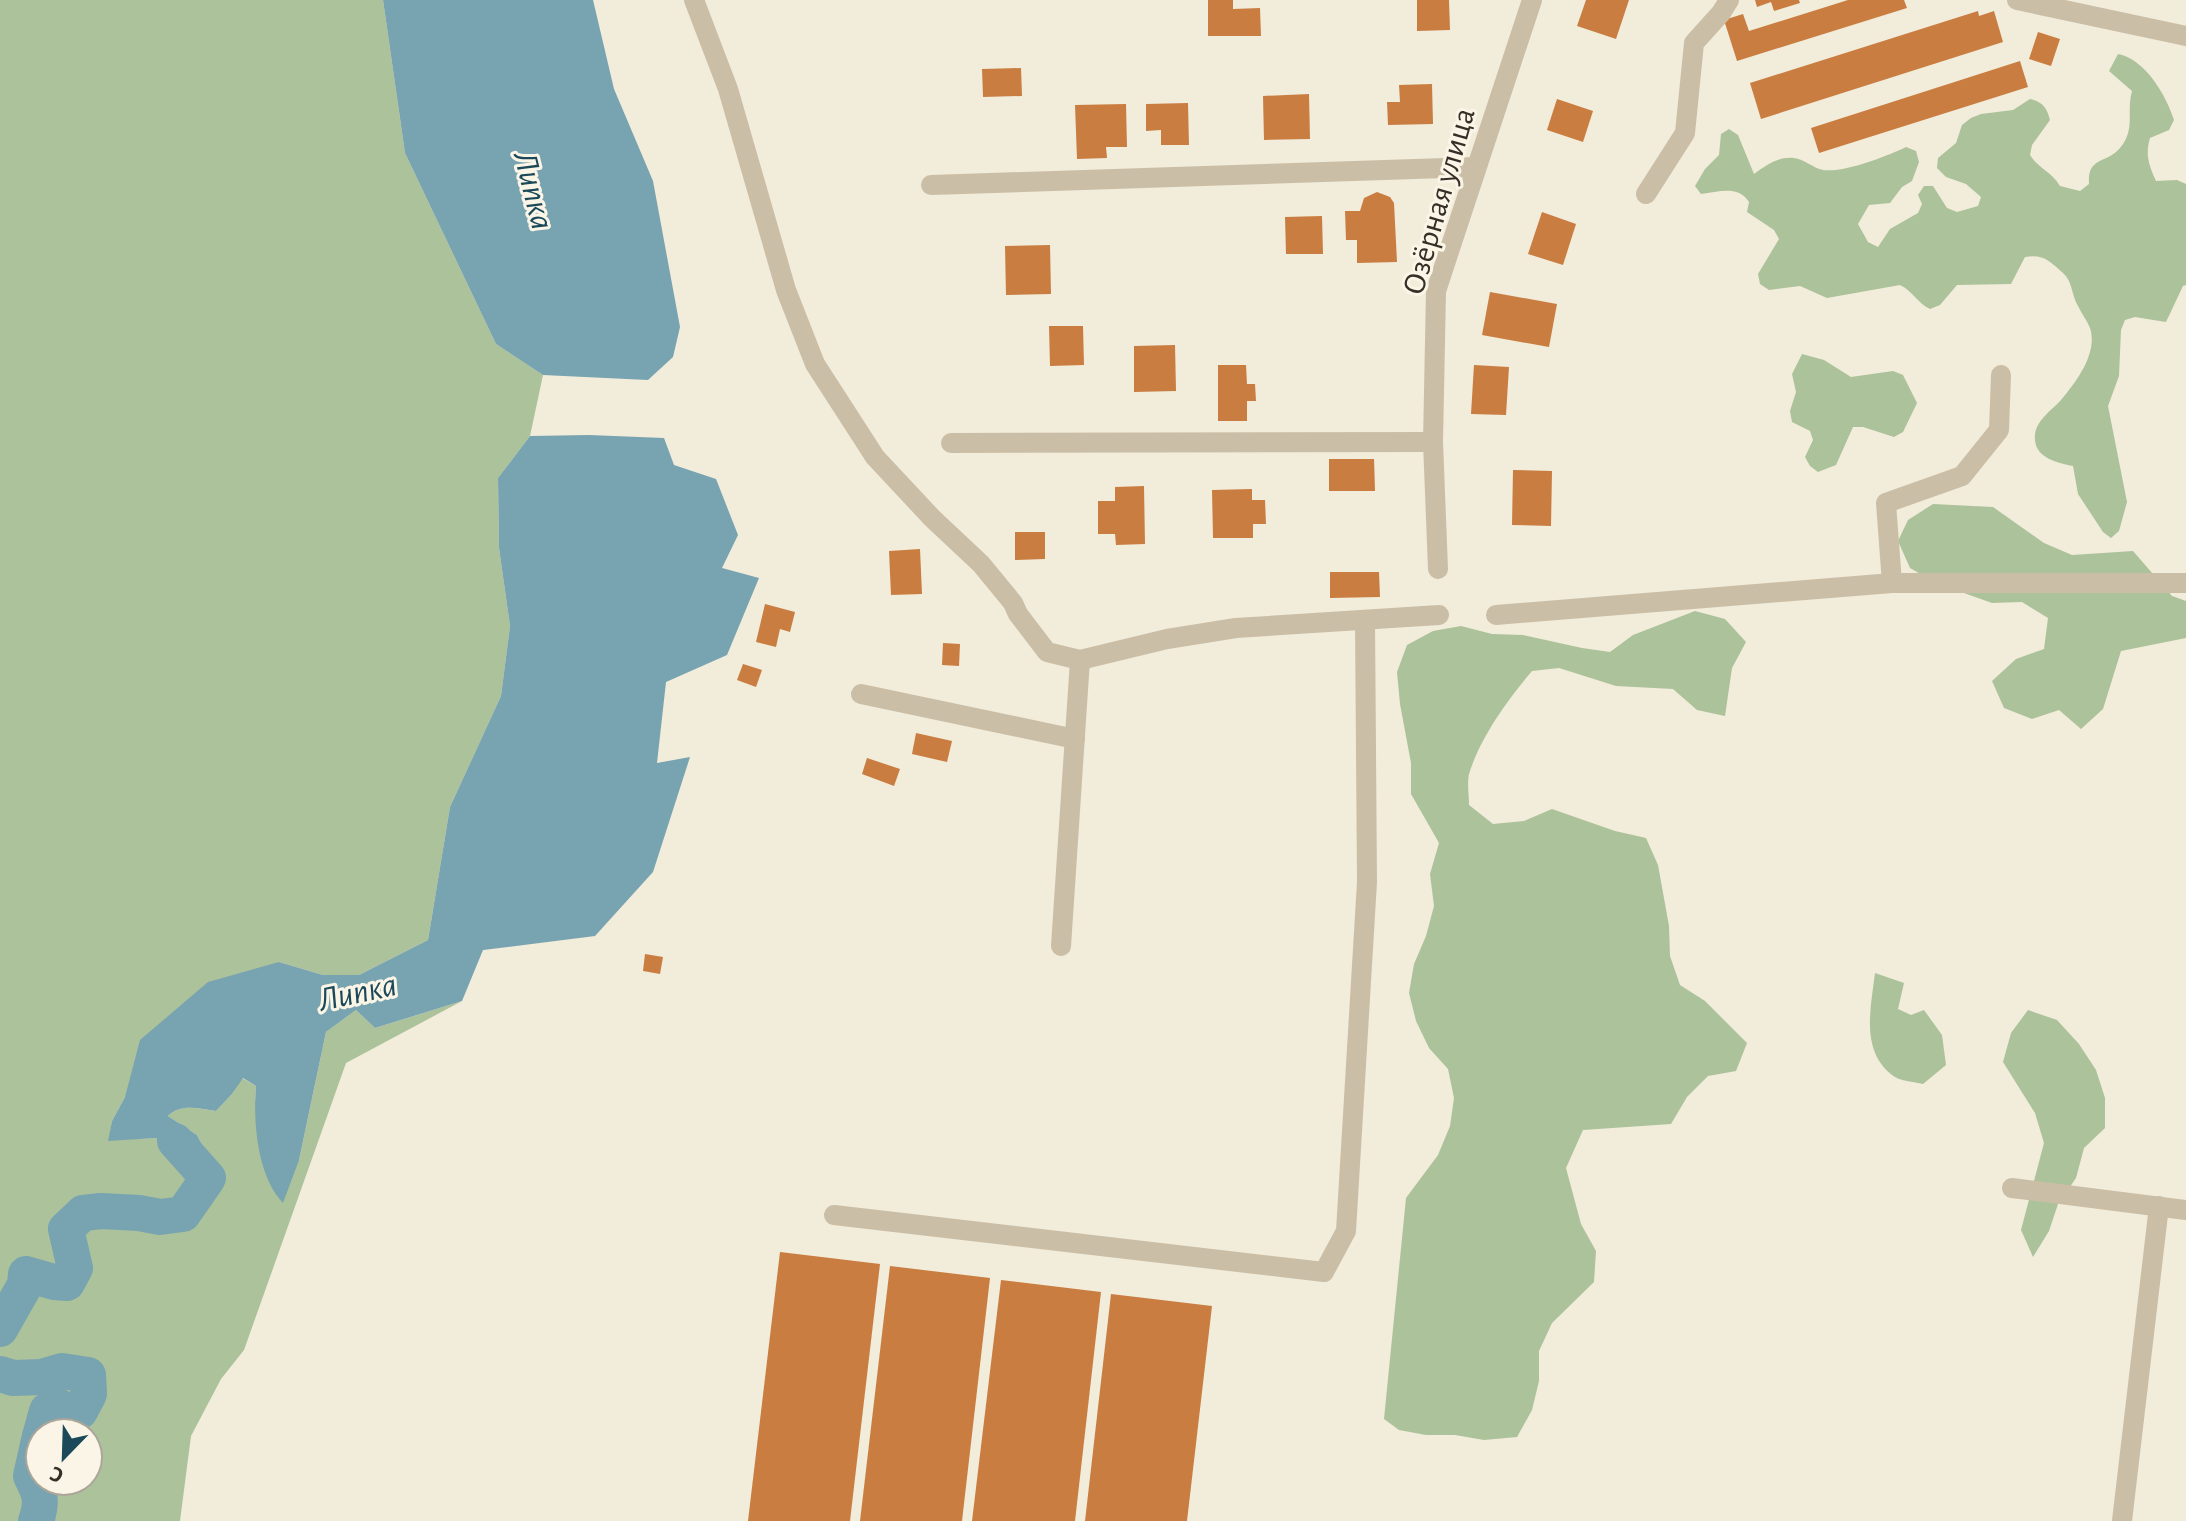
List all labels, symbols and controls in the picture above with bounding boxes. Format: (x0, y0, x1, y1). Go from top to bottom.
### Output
street label: Озёрная улица (1397, 104, 1481, 298)
water label: Липка (507, 147, 559, 233)
water label: Липка (314, 968, 400, 1018)
north arrow (24, 1417, 104, 1497)
text: С (47, 1462, 66, 1487)

